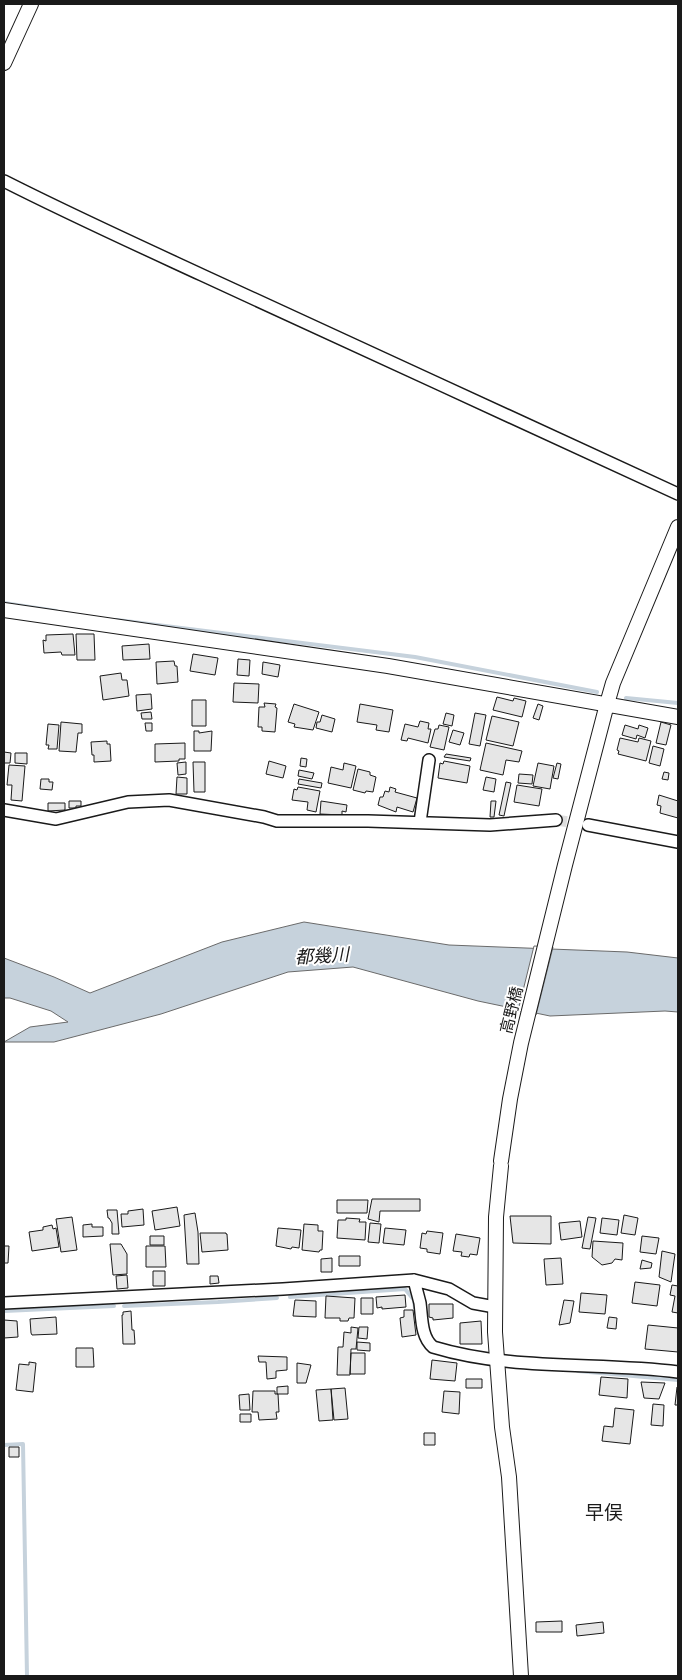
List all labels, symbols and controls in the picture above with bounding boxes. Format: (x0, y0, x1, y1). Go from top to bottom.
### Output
water label: 都幾川 (294, 942, 352, 969)
street label: 高野橋 (495, 984, 527, 1036)
district label: 早俣 (585, 1500, 623, 1525)

